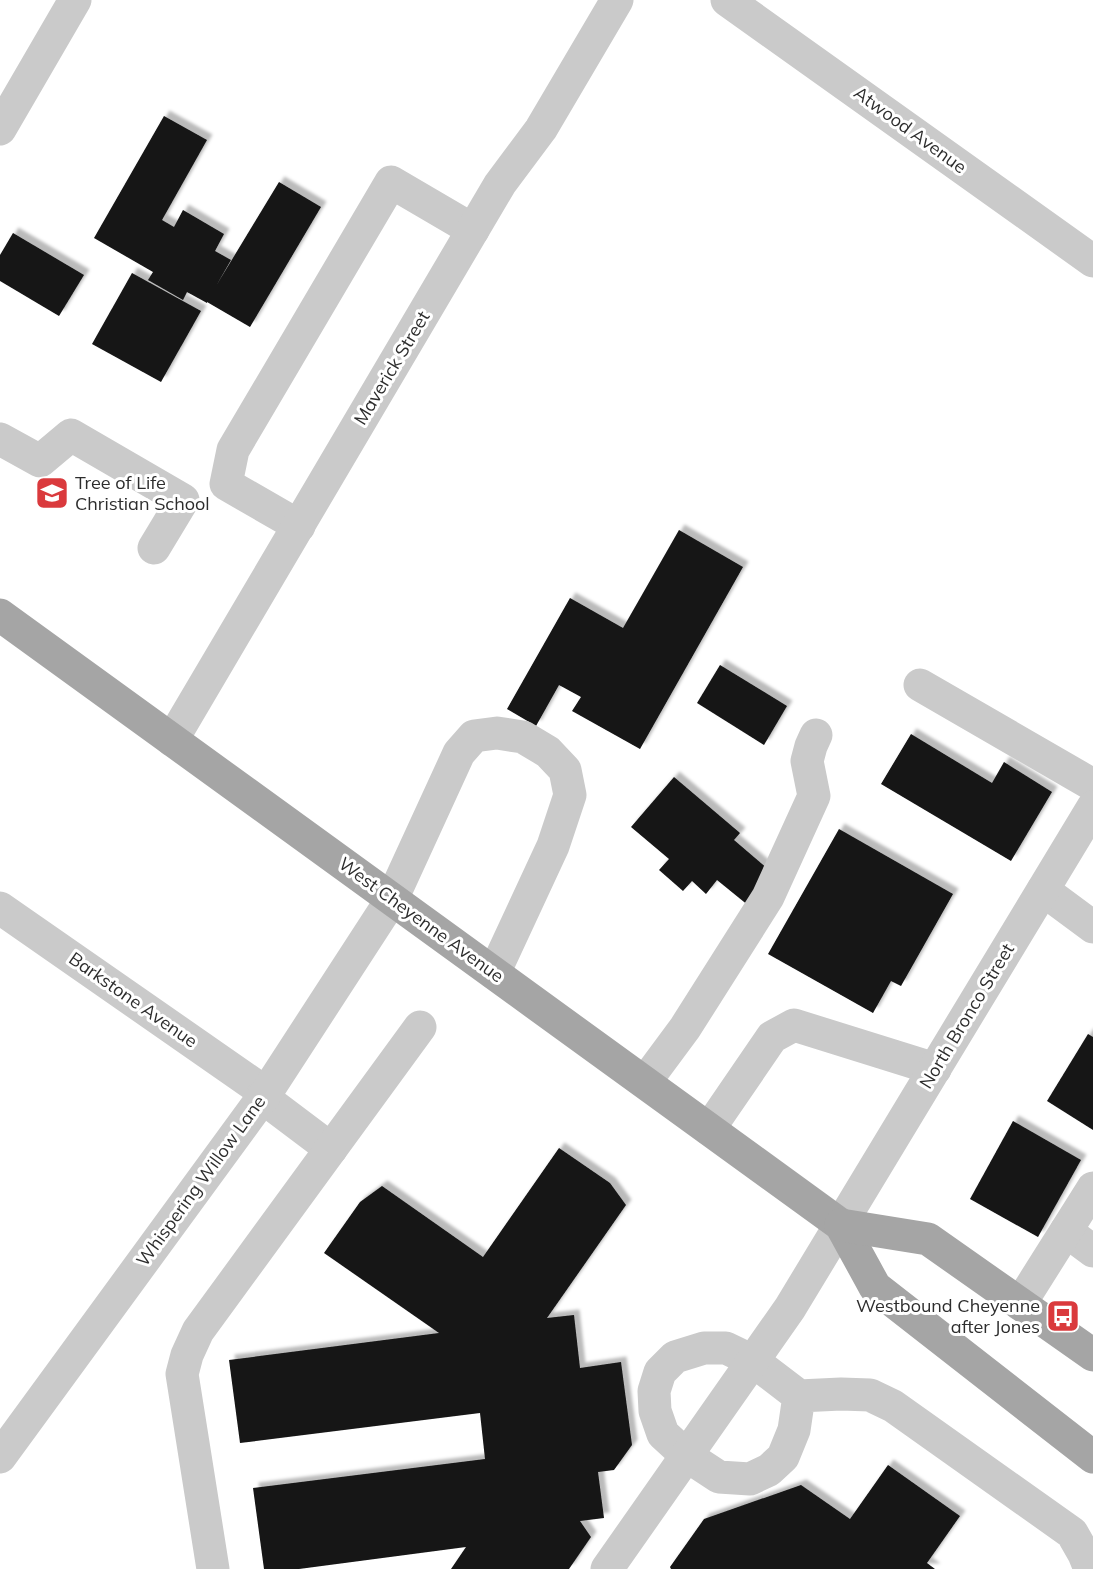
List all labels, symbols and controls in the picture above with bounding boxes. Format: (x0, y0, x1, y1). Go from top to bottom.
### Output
street label: Atwood Avenue (849, 81, 971, 178)
street label: Maverick Street (349, 307, 435, 429)
place label: Tree of Life Christian School (75, 471, 210, 515)
school or university icon: Tree of Life Christian School (34, 475, 70, 511)
street label: West Cheyenne Avenue (334, 852, 508, 987)
street label: North Bronco Street (914, 939, 1019, 1092)
street label: Barkstone Avenue (65, 947, 202, 1053)
street label: Whispering Willow Lane (131, 1091, 270, 1271)
place label: Westbound Cheyenne after Jones (856, 1294, 1040, 1338)
bus stop icon: Westbound Cheyenne after Jones (1045, 1298, 1081, 1334)

